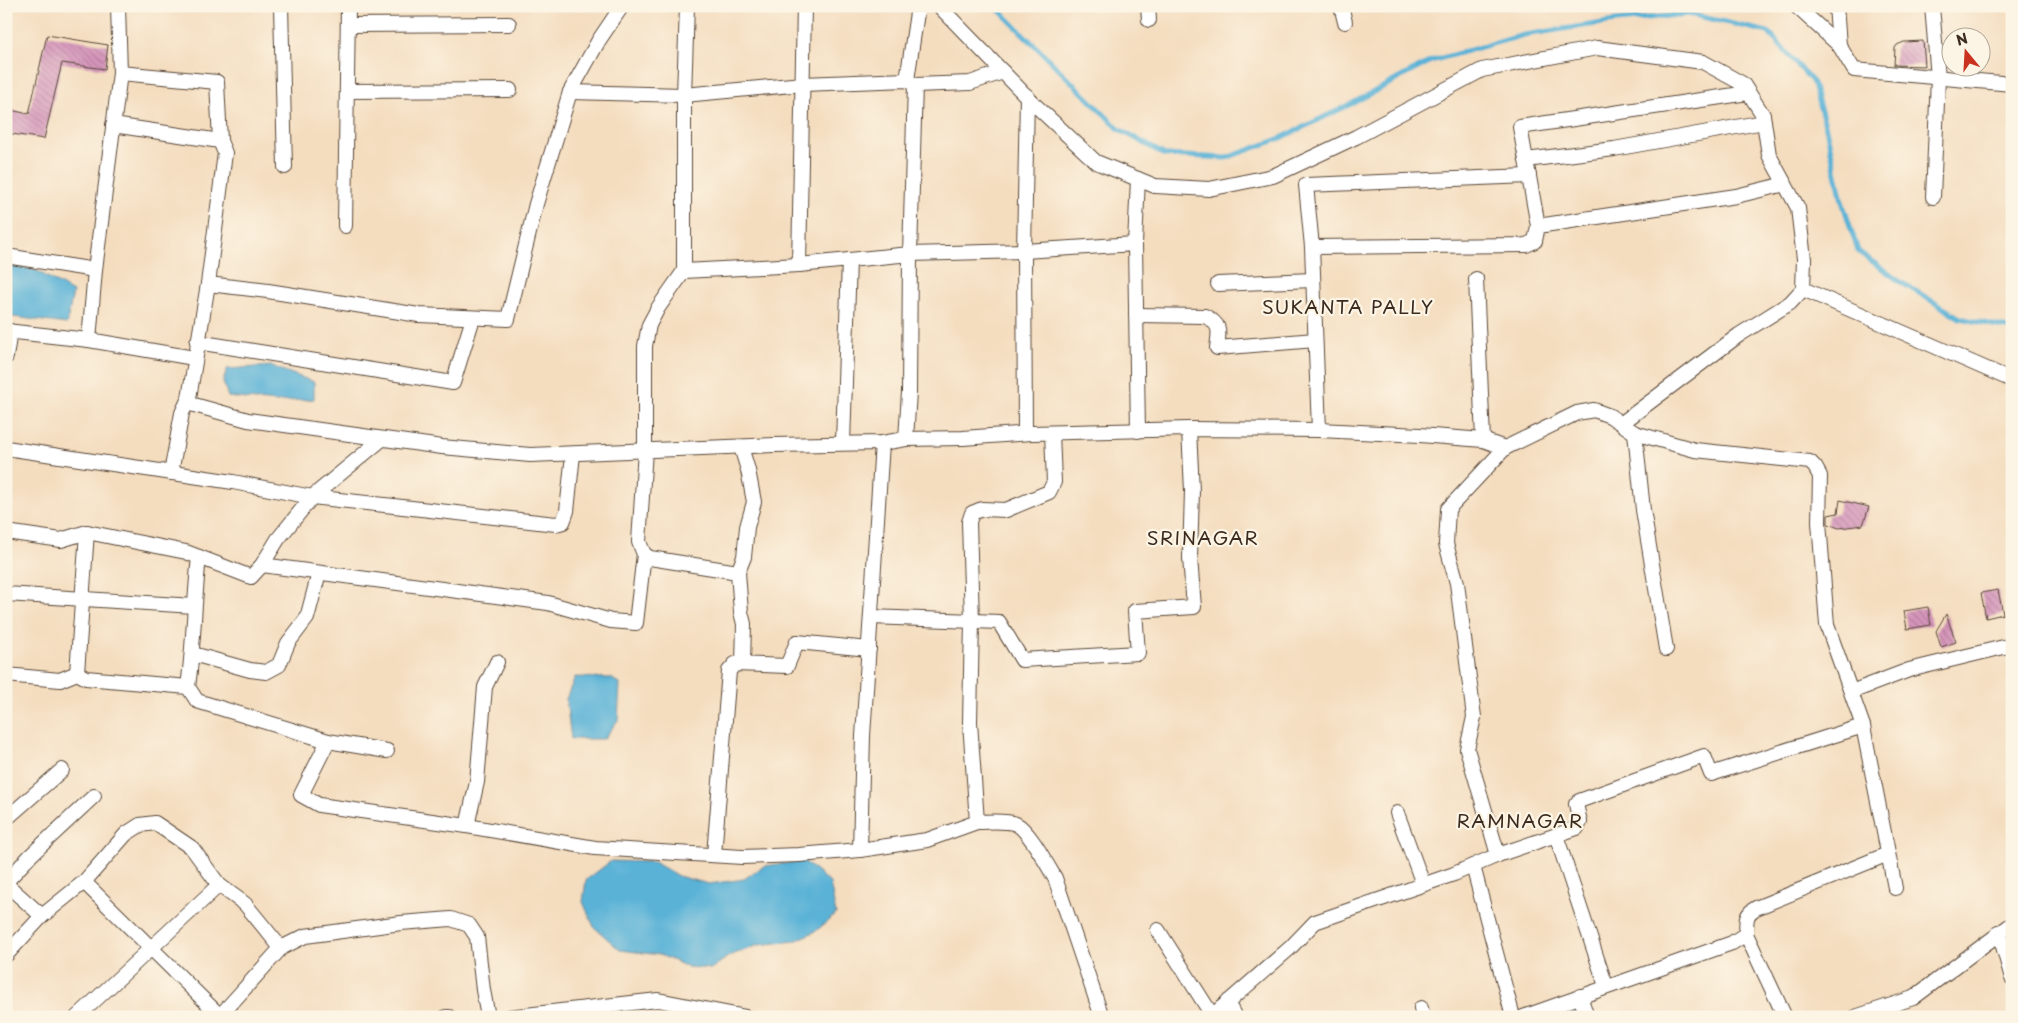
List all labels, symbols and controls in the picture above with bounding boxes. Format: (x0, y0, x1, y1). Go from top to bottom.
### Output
text: N (1953, 27, 1970, 51)
north arrow (1940, 28, 1990, 78)
district label: SUKANTA PALLY (1262, 292, 1434, 320)
district label: SRINAGAR (1147, 523, 1259, 551)
district label: RAMNAGAR (1456, 806, 1584, 834)

